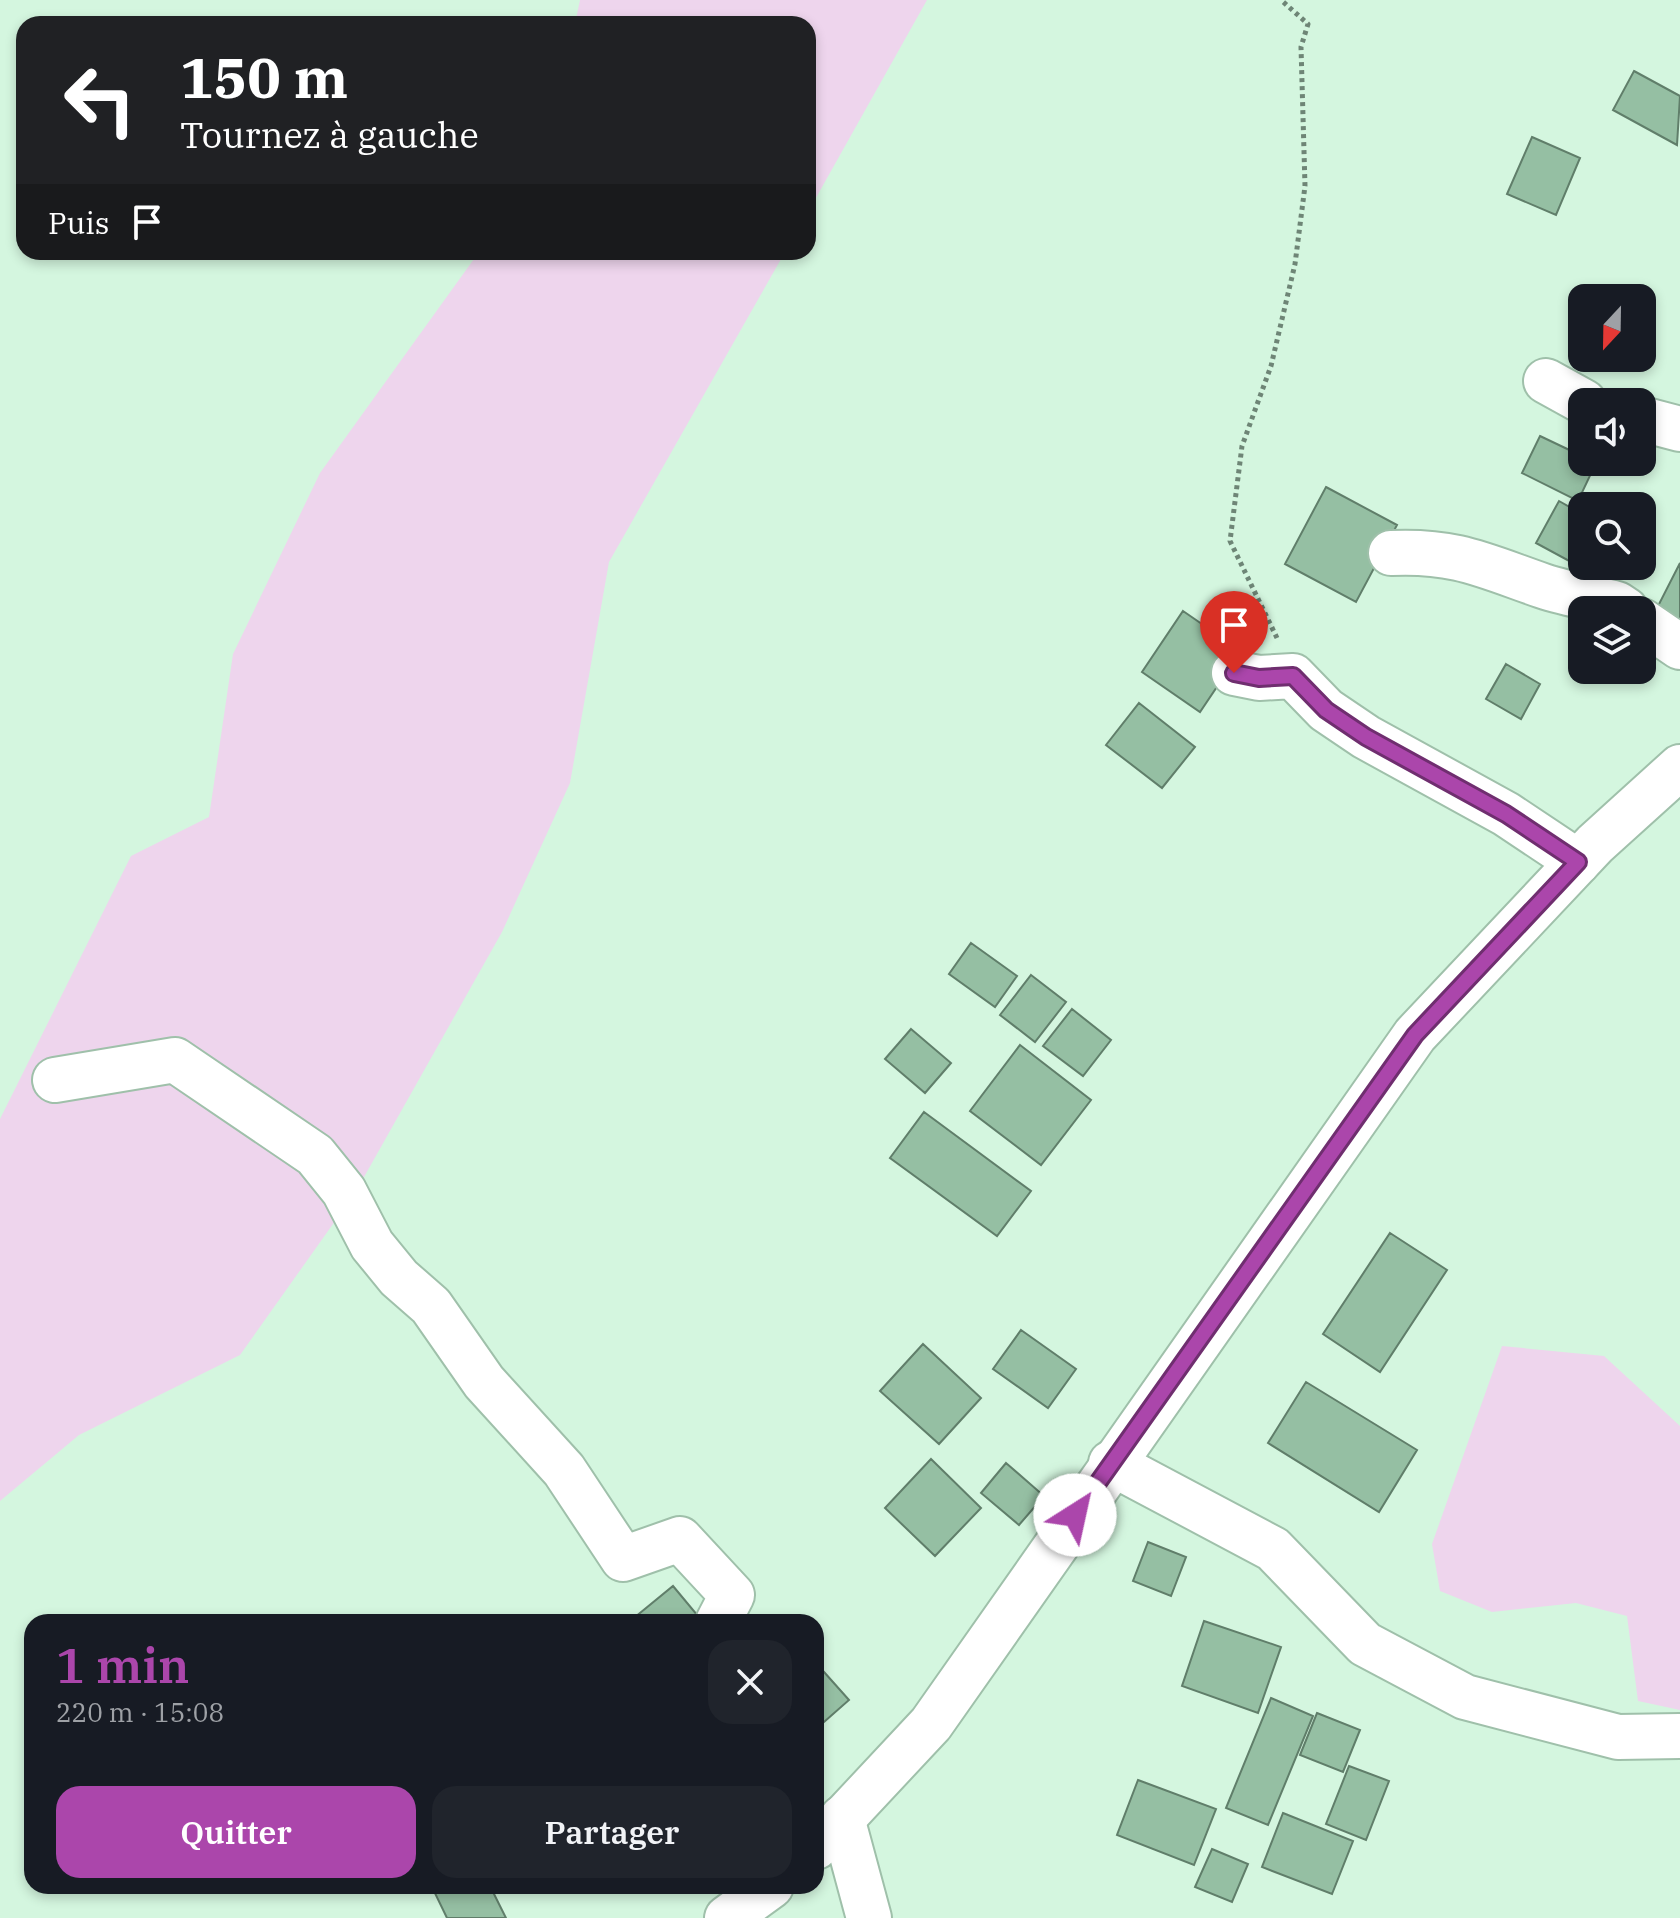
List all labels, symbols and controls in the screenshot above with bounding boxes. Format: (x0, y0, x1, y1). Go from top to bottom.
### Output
text: 150 m (180, 41, 348, 113)
icon: left (48, 48, 152, 152)
text: Tournez à gauche (180, 111, 479, 158)
icon: arrive (125, 200, 169, 244)
text: Puis (48, 203, 109, 242)
north arrow (1568, 284, 1656, 372)
map controls (1568, 284, 1656, 684)
button: sound (1568, 388, 1656, 476)
button: search (1568, 492, 1656, 580)
pin (1200, 591, 1268, 673)
button: layers (1568, 596, 1656, 684)
icon: arrive (1212, 603, 1256, 647)
position arrow (1033, 1473, 1117, 1557)
text: 1 min (56, 1634, 189, 1696)
button: close (708, 1640, 792, 1724)
text: 220 m · 15:08 (56, 1695, 224, 1729)
button: Quitter (56, 1786, 416, 1878)
button: Partager (432, 1786, 792, 1878)

